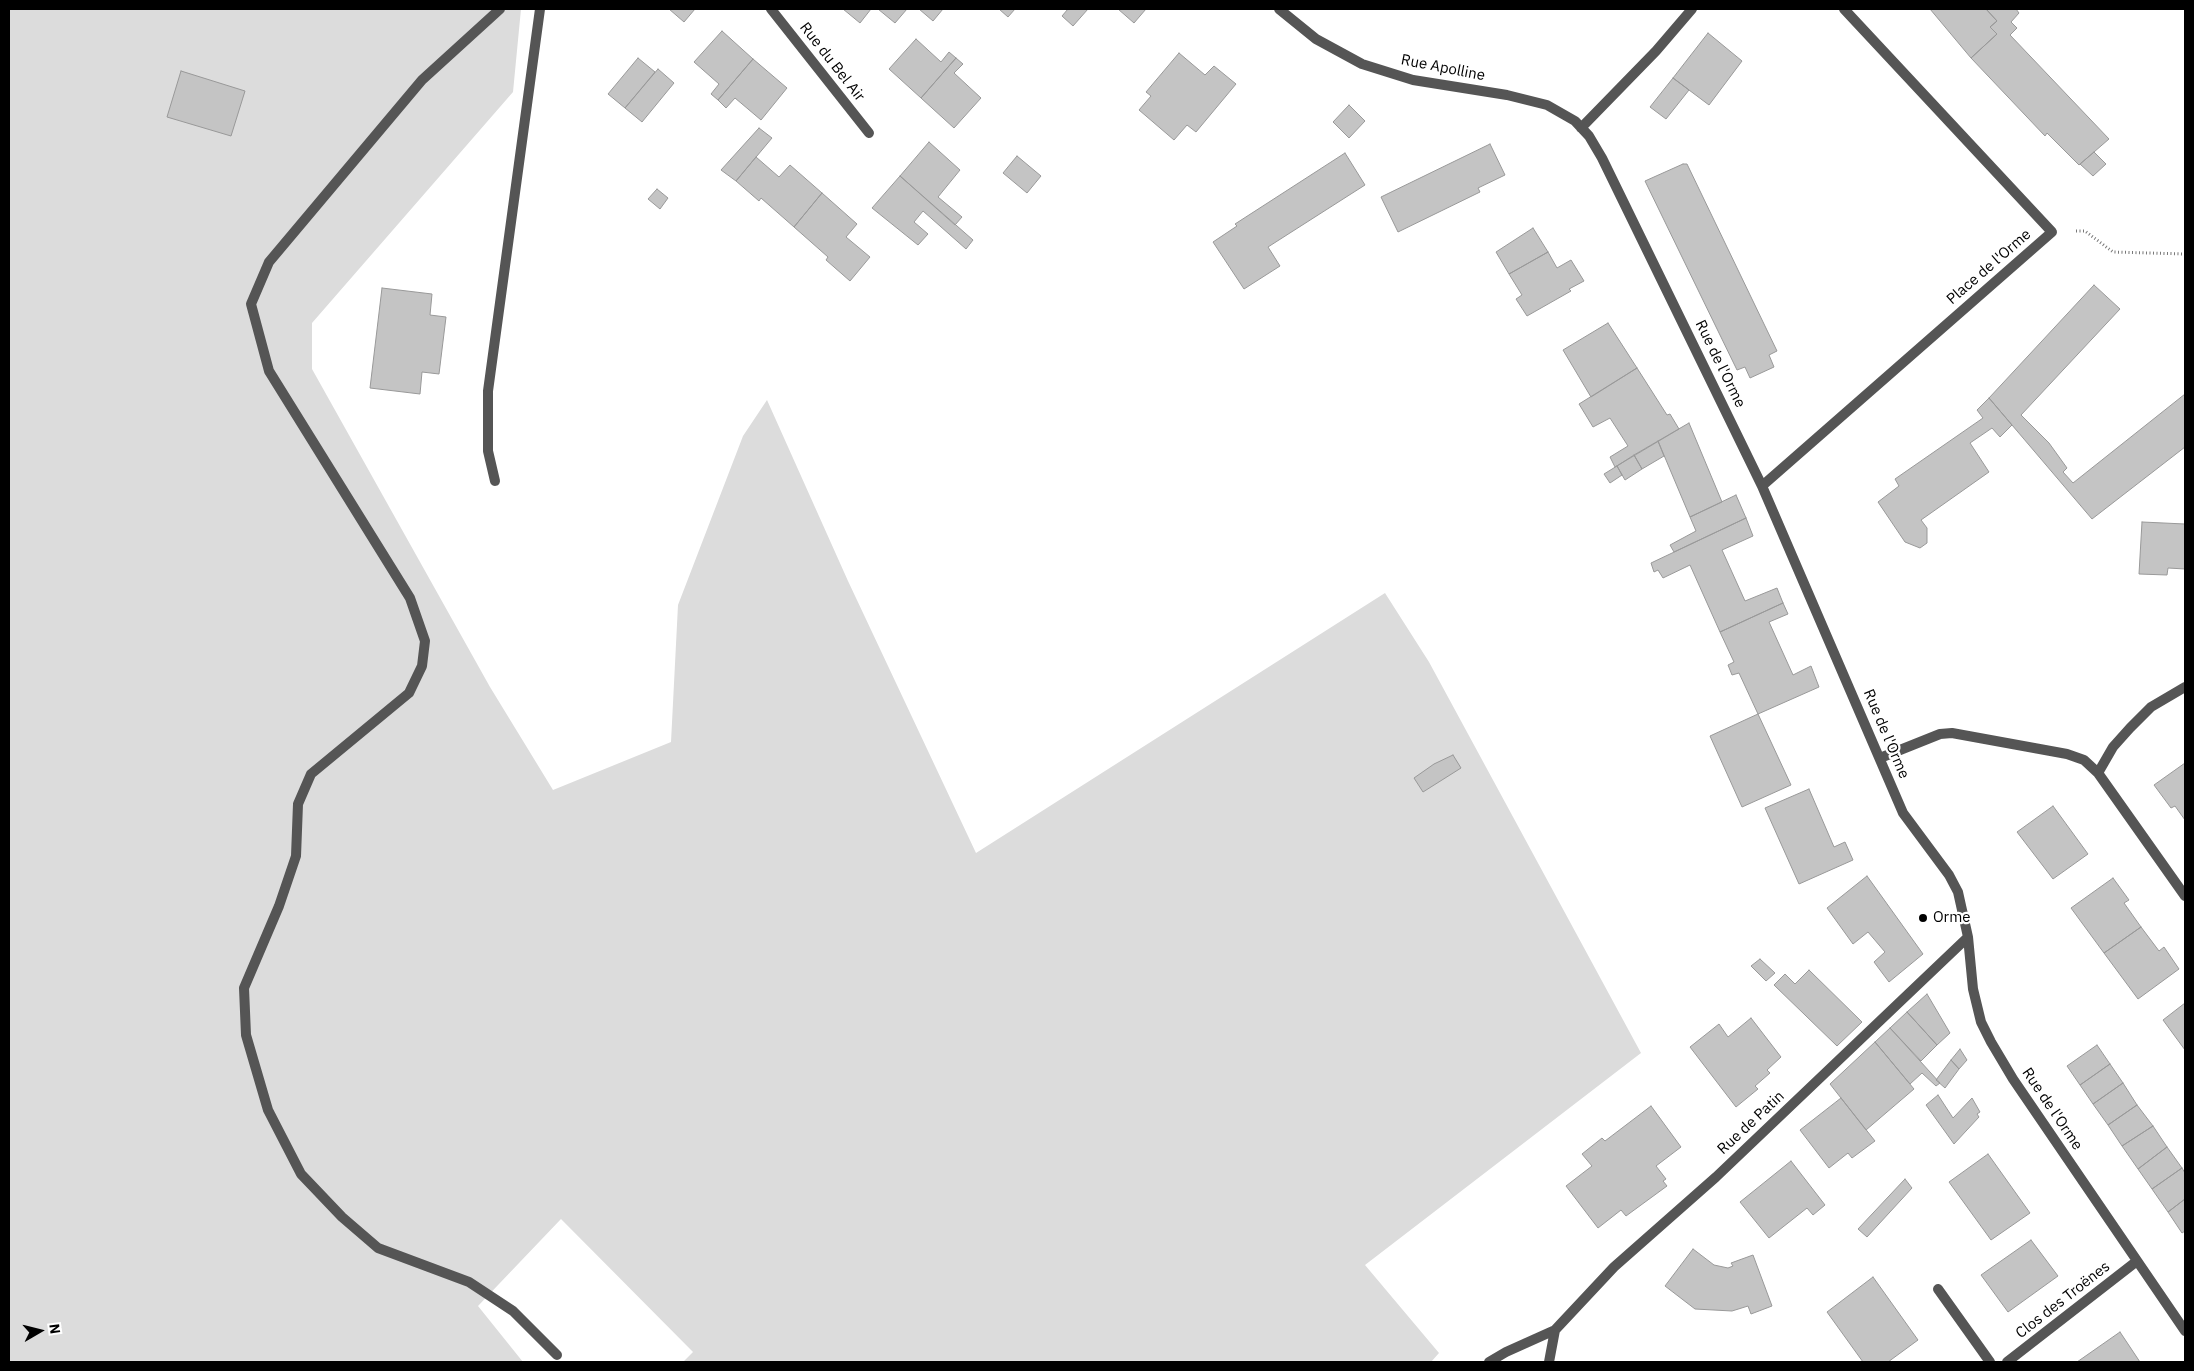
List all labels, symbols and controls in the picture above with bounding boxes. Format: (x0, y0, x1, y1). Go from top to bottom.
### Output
street label: Rue du Bel Air (796, 19, 868, 105)
street label: Rue Apolline (1399, 51, 1487, 85)
street label: Place de l'Orme (1943, 225, 2035, 309)
street label: Rue de l'Orme (1691, 317, 1749, 411)
street label: Rue de l'Orme (1859, 687, 1913, 781)
place label: Orme (1933, 909, 1970, 927)
marker: Orme (1917, 912, 1929, 924)
street label: Rue de l'Orme (2018, 1064, 2086, 1154)
street label: Rue de Patin (1714, 1087, 1788, 1159)
street label: Clos des Troënes (2012, 1258, 2114, 1342)
north arrow (15, 1306, 65, 1356)
text: N (45, 1323, 64, 1335)

